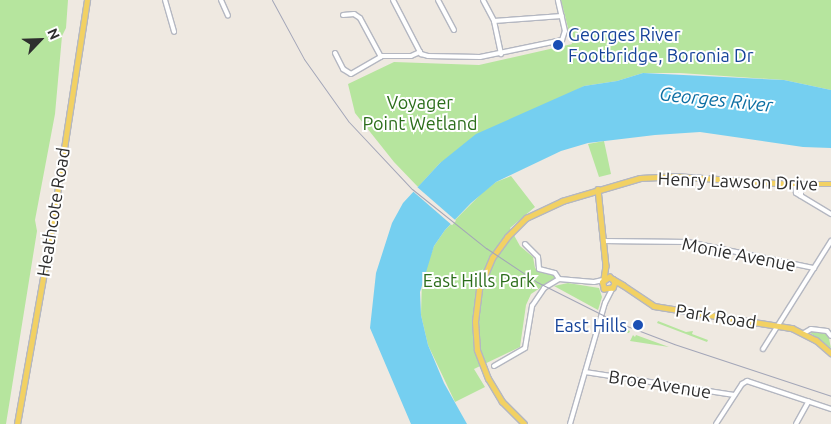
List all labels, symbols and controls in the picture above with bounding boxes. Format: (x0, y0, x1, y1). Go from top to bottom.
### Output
north arrow (15, 15, 65, 65)
place label: Georges River Footbridge, Boronia Dr (568, 24, 754, 66)
text: N (44, 26, 63, 42)
marker: Georges River Footbridge, Boronia Dr (552, 39, 564, 51)
water label: Georges River (658, 83, 774, 117)
park label: Voyager Point Wetland (362, 92, 478, 134)
street label: Heathcote Road (32, 146, 74, 278)
street label: Henry Lawson Drive (657, 167, 819, 195)
street label: Monie Avenue (680, 232, 798, 276)
park label: East Hills Park (423, 269, 535, 291)
street label: Park Road (674, 299, 758, 333)
place label: East Hills (554, 314, 627, 336)
marker: East Hills (631, 318, 645, 332)
street label: Broe Avenue (607, 365, 713, 403)

